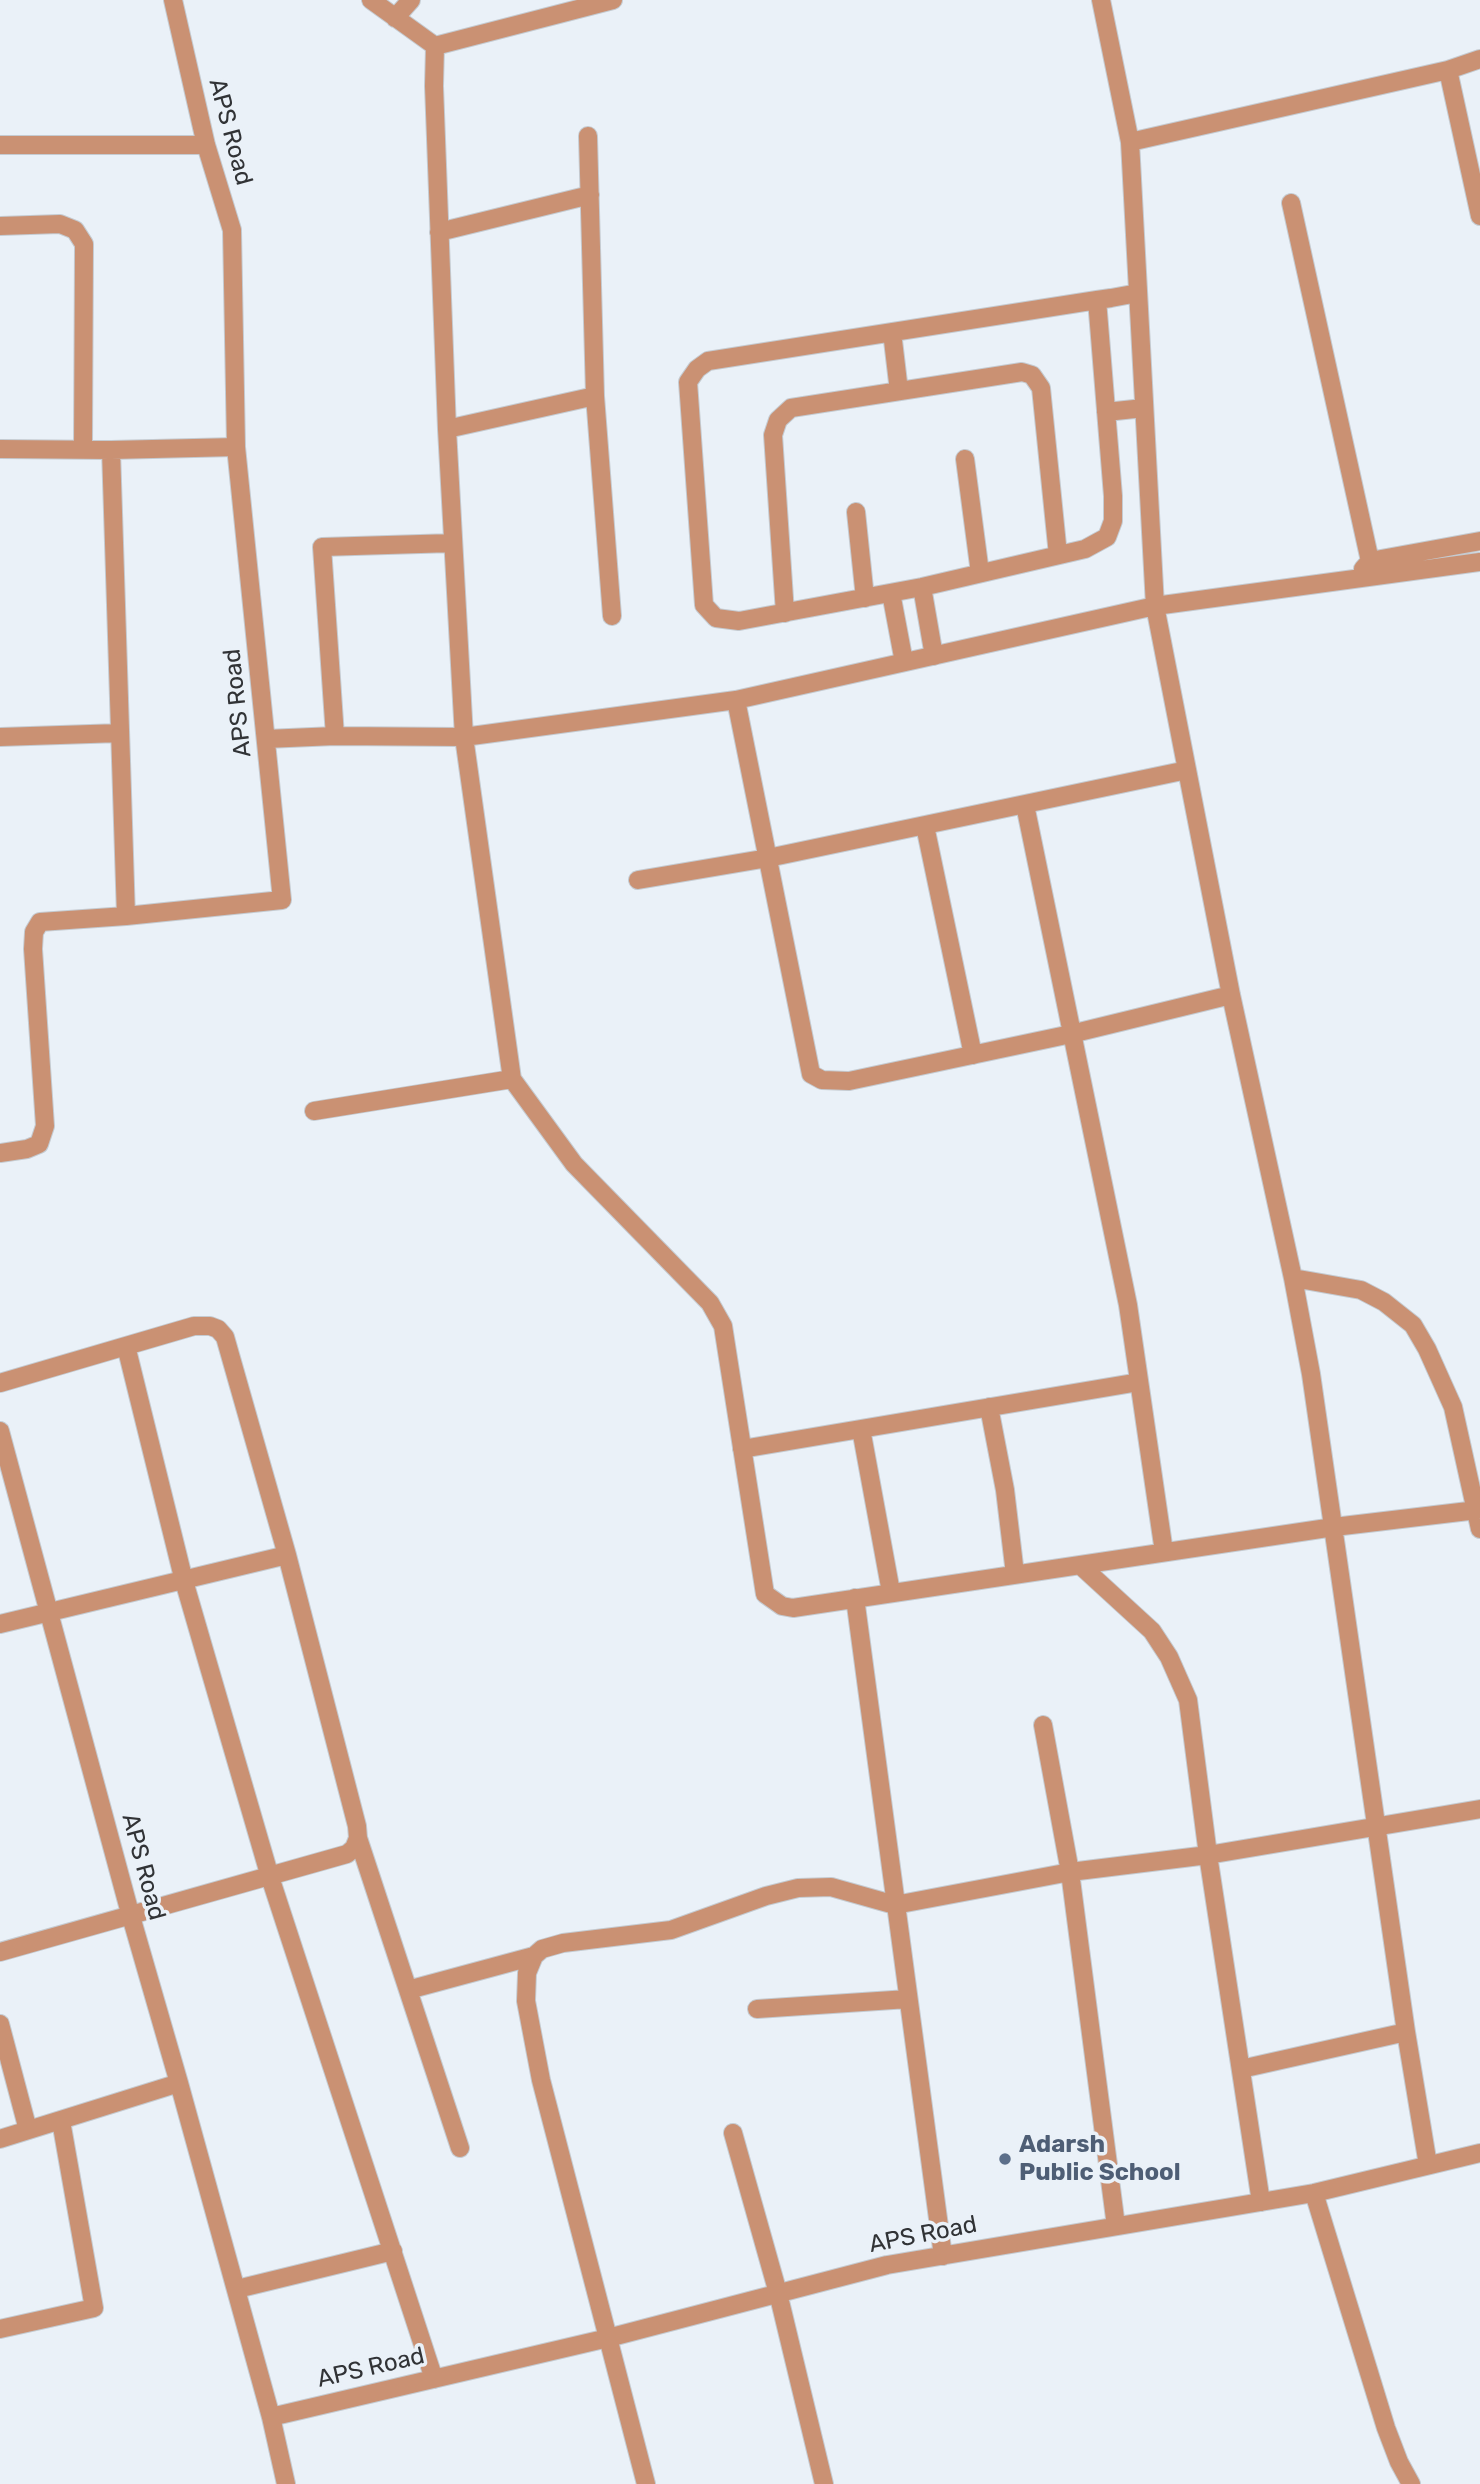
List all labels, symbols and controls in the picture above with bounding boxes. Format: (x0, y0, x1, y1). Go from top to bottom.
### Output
street label: APS Road (202, 76, 258, 188)
street label: APS Road (218, 647, 258, 759)
street label: APS Road (115, 1811, 171, 1923)
place label: Adarsh Public School (1019, 2131, 1181, 2187)
marker: Adarsh Public School (997, 2151, 1013, 2167)
street label: APS Road (867, 2210, 979, 2260)
street label: APS Road (315, 2342, 427, 2394)

